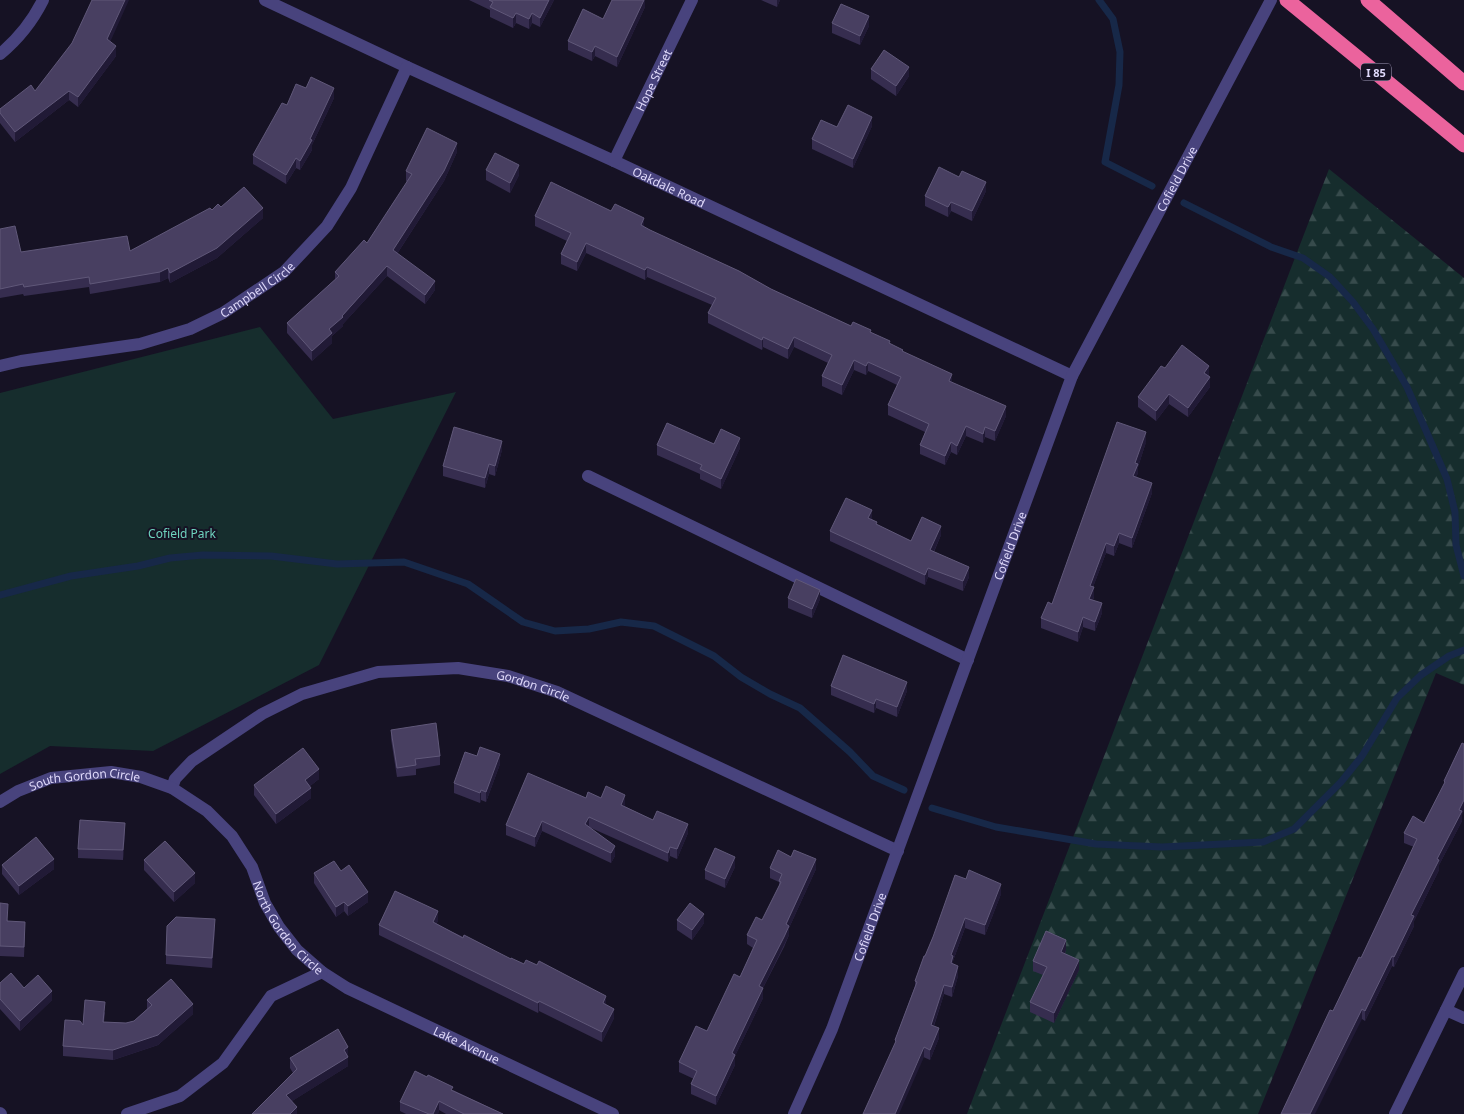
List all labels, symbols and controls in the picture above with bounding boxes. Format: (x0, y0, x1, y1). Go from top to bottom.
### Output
street label: Hope Street (631, 46, 676, 114)
road number: I 85 (1361, 64, 1391, 80)
street label: Cofield Drive (1152, 143, 1201, 215)
street label: Oakdale Road (630, 162, 708, 211)
street label: Campbell Circle (216, 258, 298, 321)
street label: Cofield Drive (989, 509, 1030, 583)
park label: Cofield Park (148, 525, 216, 542)
street label: Gordon Circle (495, 666, 573, 706)
street label: South Gordon Circle (26, 763, 142, 794)
street label: North Gordon Circle (249, 878, 328, 978)
street label: Cofield Drive (849, 890, 890, 964)
street label: Lake Avenue (431, 1022, 503, 1068)

